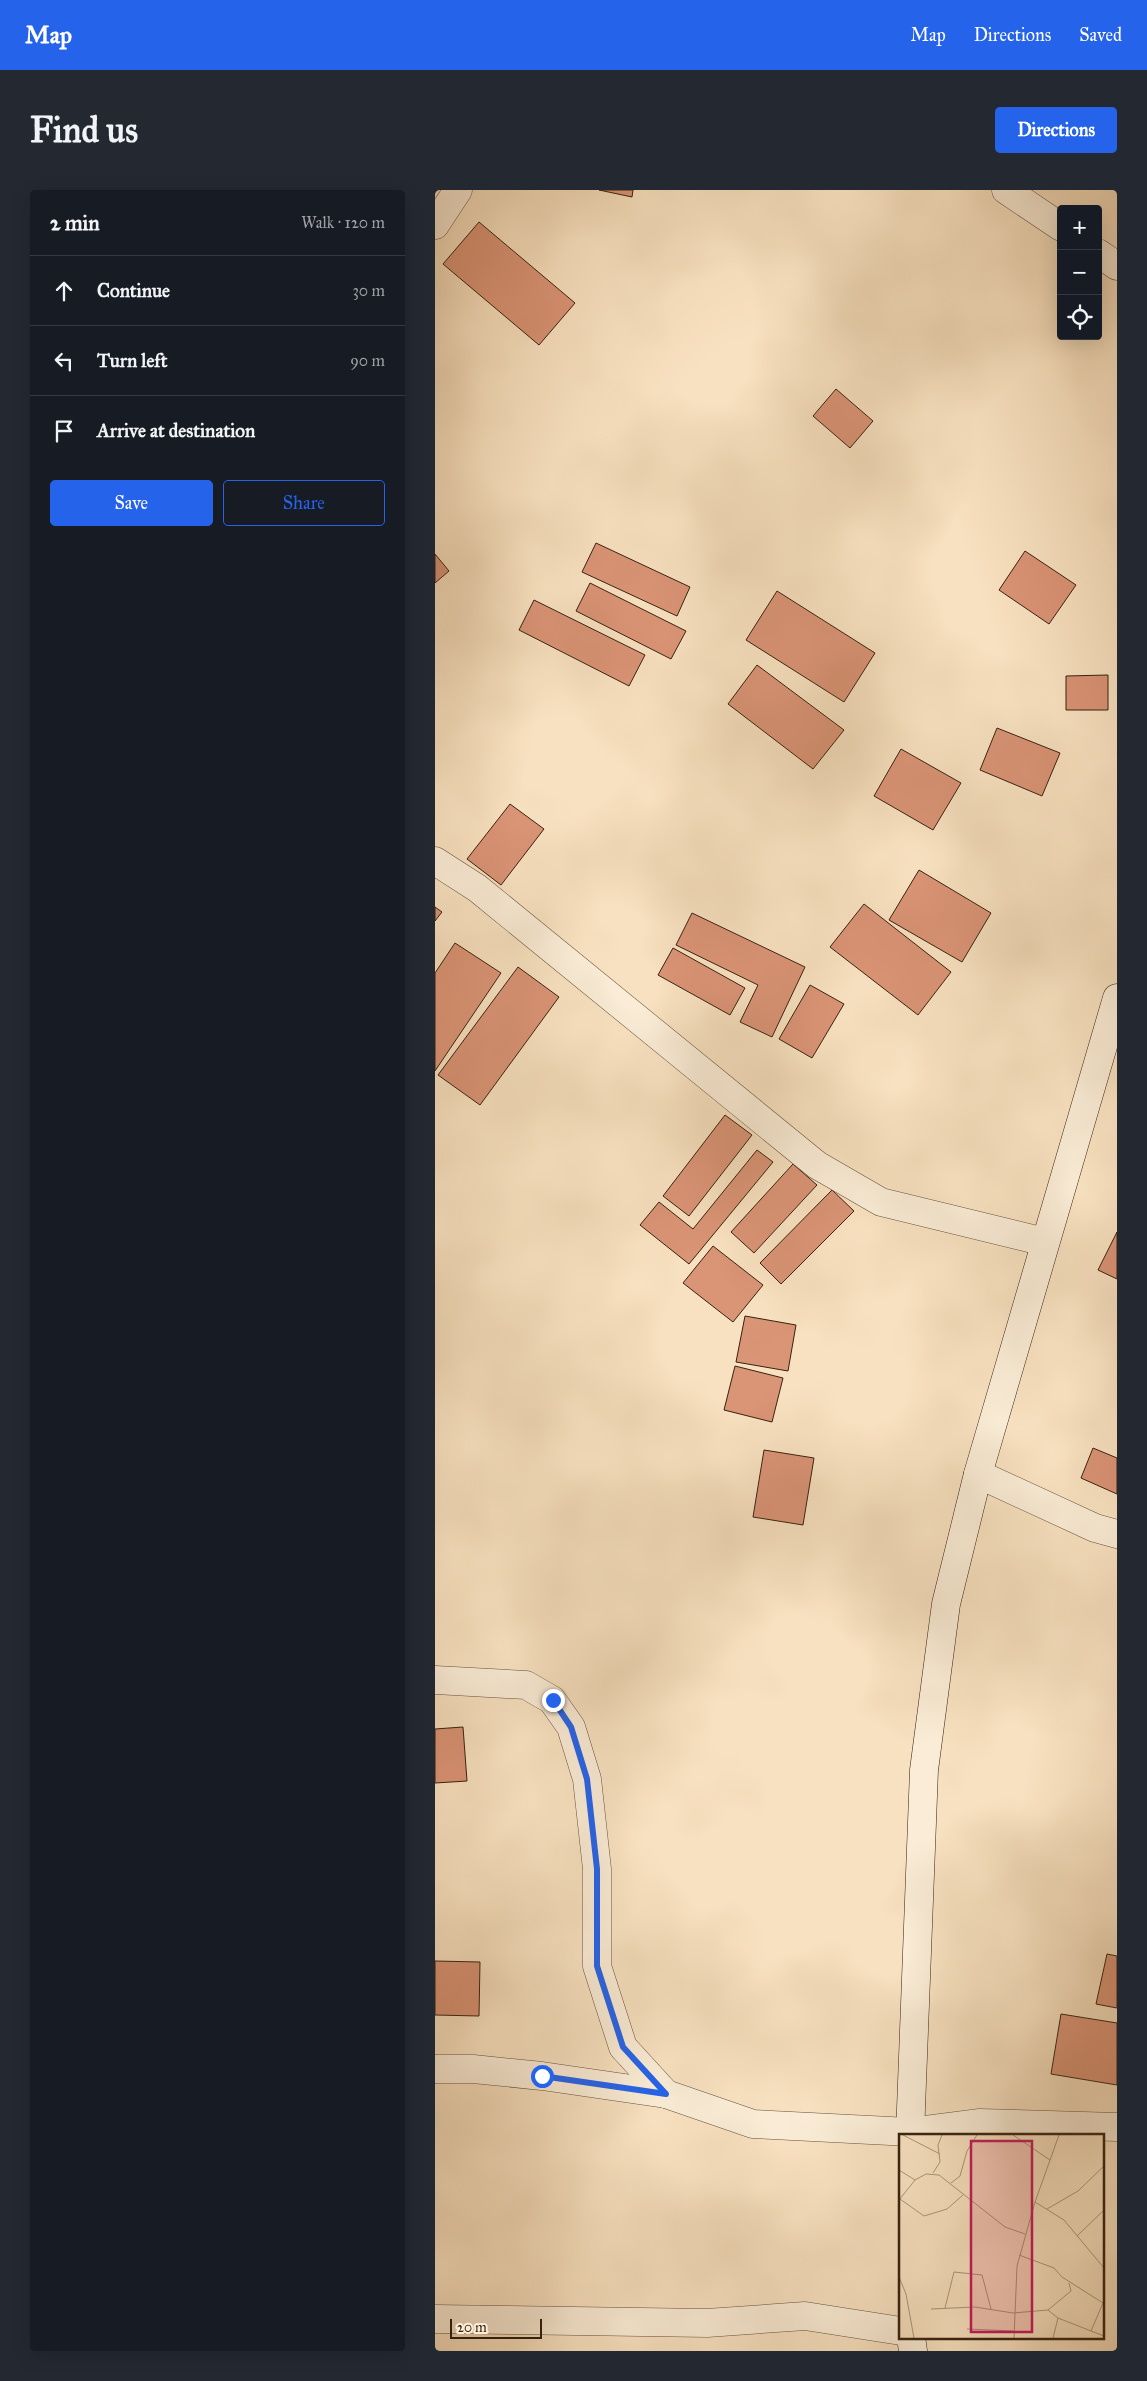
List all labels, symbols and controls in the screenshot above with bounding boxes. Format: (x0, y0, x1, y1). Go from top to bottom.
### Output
text: Map (25, 20, 72, 50)
text: Map (910, 24, 946, 46)
text: Directions (974, 24, 1051, 46)
text: Saved (1079, 24, 1122, 46)
button: Directions (995, 107, 1117, 153)
text: Find us (30, 109, 138, 152)
map controls (1057, 205, 1102, 340)
button: + (1057, 205, 1102, 250)
text: 2 min (50, 210, 100, 236)
text: Walk · 120 m (301, 213, 385, 232)
button: − (1057, 250, 1102, 295)
icon: ahead (50, 277, 78, 305)
text: Continue (97, 279, 170, 302)
text: 30 m (352, 281, 385, 300)
button: locate (1057, 295, 1102, 340)
icon: left (50, 347, 78, 375)
text: Turn left (97, 349, 167, 372)
text: 90 m (350, 351, 385, 370)
icon: arrive (50, 417, 78, 445)
text: Arrive at destination (97, 419, 255, 442)
button: Save (50, 480, 213, 526)
button: Share (223, 480, 385, 526)
route end (542, 1689, 565, 1712)
route start (531, 2065, 554, 2088)
inset map (899, 2134, 1105, 2338)
scale bar (450, 2316, 543, 2339)
text: 20 m (457, 2319, 487, 2336)

